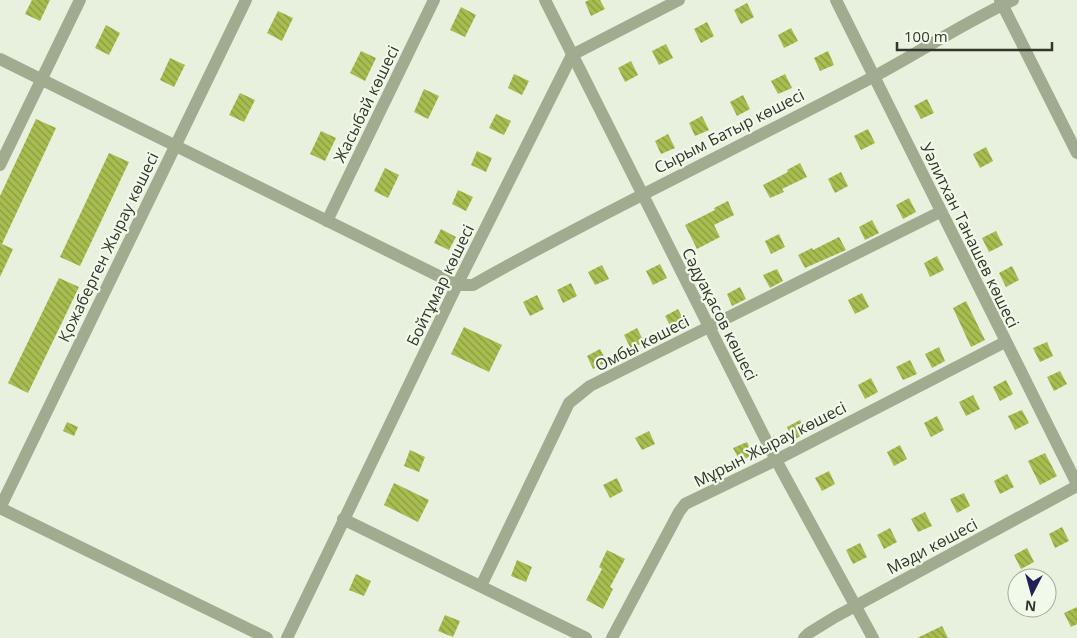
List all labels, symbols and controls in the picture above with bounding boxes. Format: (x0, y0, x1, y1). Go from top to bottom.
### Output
scale bar (897, 20, 1052, 52)
text: 100 m (904, 26, 948, 46)
street label: Жасыбай көшесі (328, 42, 404, 166)
street label: Сырым Батыр көшесі (650, 84, 808, 178)
street label: Уәлитхан Танашев көшесі (916, 139, 1024, 331)
street label: Қожаберген Жырау көшесі (52, 148, 164, 346)
street label: Бойтұмар көшесі (401, 221, 479, 349)
street label: Сәдуақасов көшесі (677, 244, 763, 384)
street label: Омбы көшесі (591, 310, 693, 376)
street label: Мұрын Жырау көшесі (690, 396, 850, 492)
street label: Мәди көшесі (883, 513, 981, 579)
north arrow (1007, 568, 1057, 618)
text: N (1024, 596, 1037, 616)

